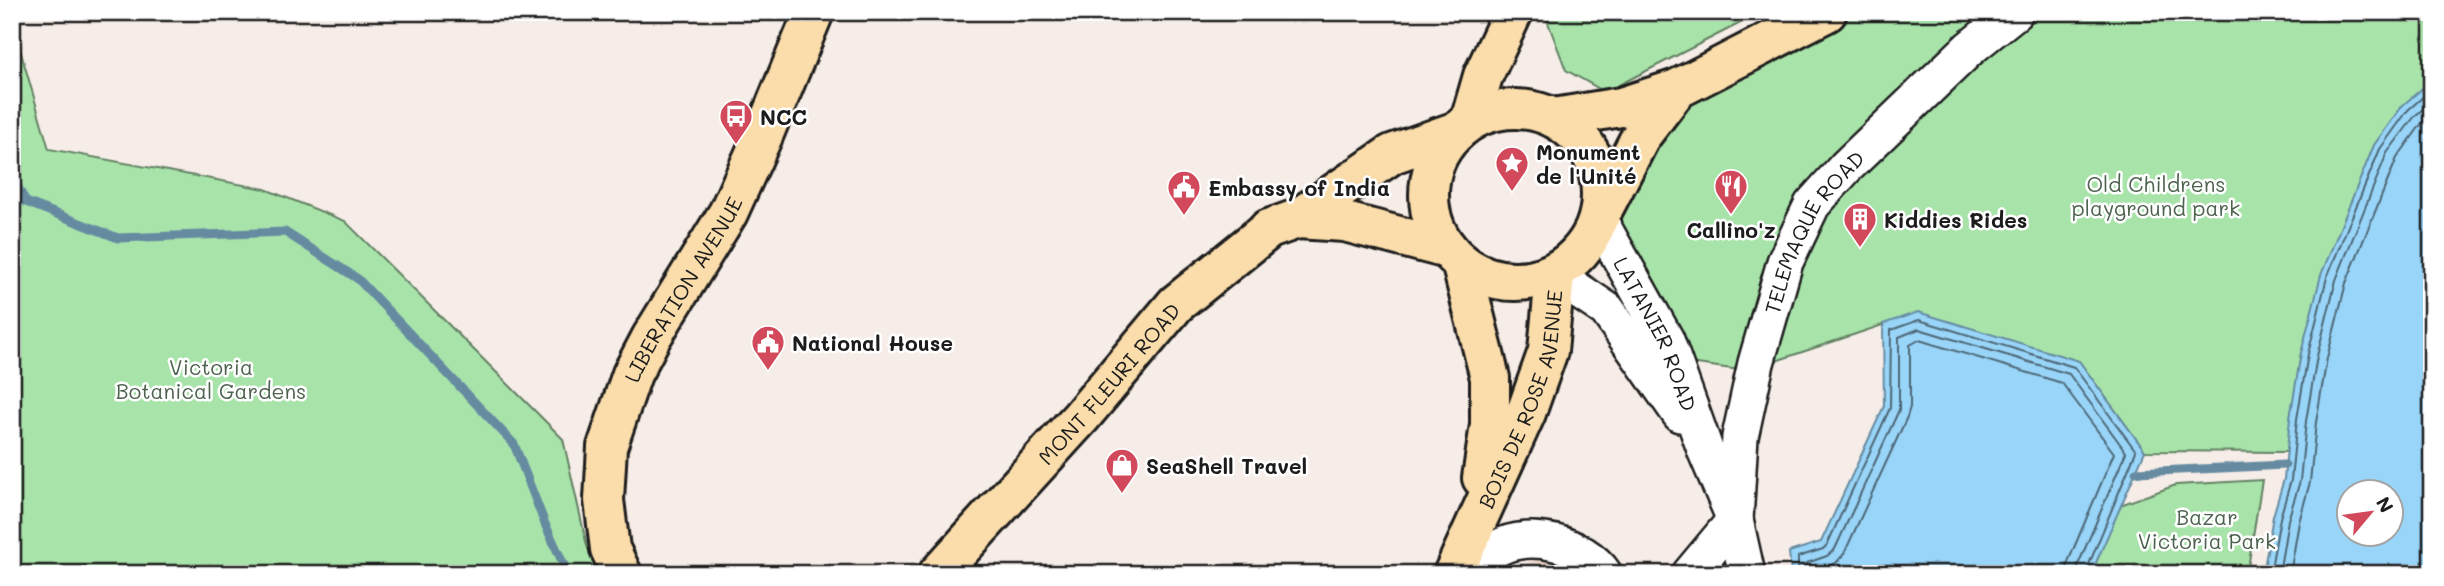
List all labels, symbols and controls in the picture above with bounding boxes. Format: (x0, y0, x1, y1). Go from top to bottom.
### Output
bus stop icon: NCC (717, 97, 755, 146)
place label: NCC (760, 103, 807, 130)
place label: Monument de l'Unité (1536, 138, 1640, 189)
place icon: Monument de l'Unité (1493, 144, 1531, 193)
street label: TELEMAQUE ROAD (1757, 144, 1869, 317)
restaurant icon: Callino'z (1712, 167, 1750, 216)
public building icon: Embassy of India (1165, 168, 1203, 217)
park label: Old Childrens playground park (2072, 170, 2240, 221)
place label: Embassy of India (1208, 174, 1390, 202)
street label: LIBERATION AVENUE (617, 192, 747, 385)
building icon: Kiddies Rides (1841, 200, 1879, 249)
place label: Kiddies Rides (1884, 206, 2027, 233)
place label: Callino'z (1686, 216, 1776, 243)
street label: LATANIER ROAD (1609, 252, 1704, 414)
street label: BOIS DE ROSE AVENUE (1471, 289, 1567, 512)
street label: MONT FLEURI ROAD (1031, 297, 1185, 469)
public building icon: National House (749, 323, 787, 372)
place label: National House (792, 329, 953, 356)
park label: Victoria Botanical Gardens (116, 353, 306, 404)
shop icon: SeaShell Travel (1103, 446, 1141, 495)
place label: SeaShell Travel (1146, 452, 1307, 479)
north arrow (2336, 477, 2406, 548)
text: N (2371, 492, 2400, 517)
park label: Bazar Victoria Park (2138, 503, 2276, 554)

